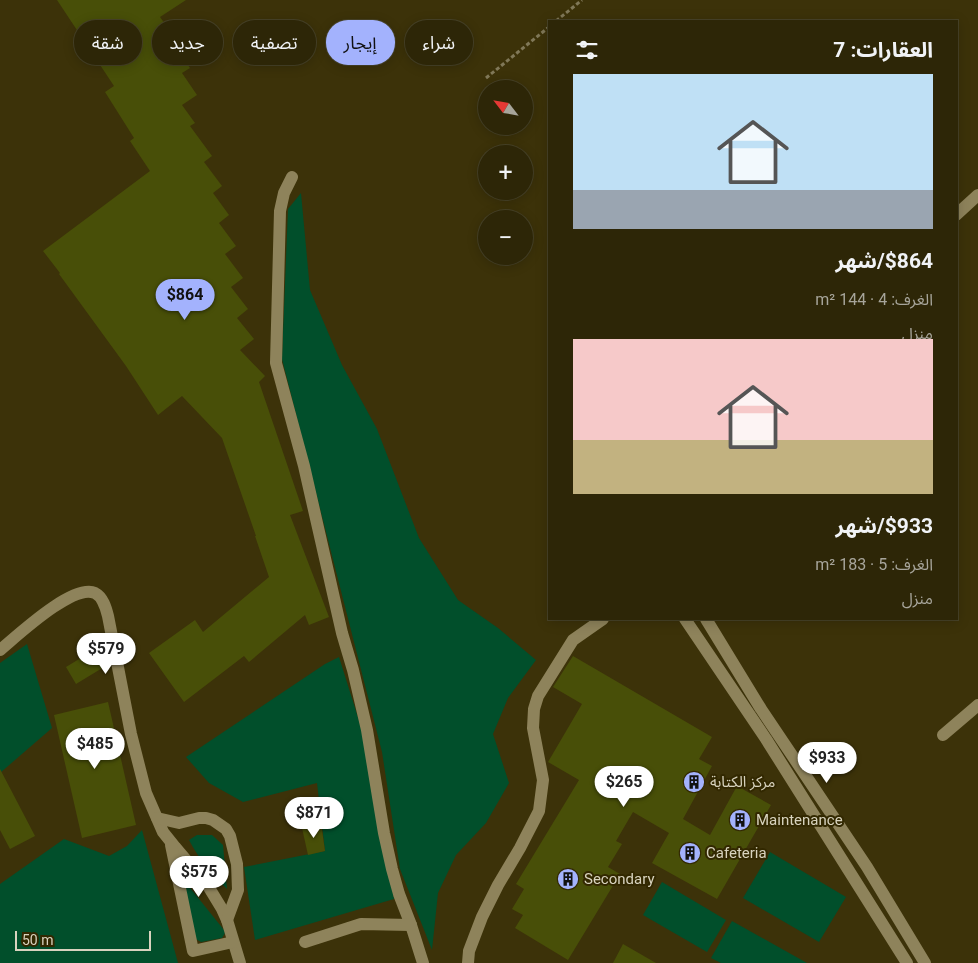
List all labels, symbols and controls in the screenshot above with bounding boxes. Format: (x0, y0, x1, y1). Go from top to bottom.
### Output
chip: شقة (74, 20, 142, 65)
chip: جديد (152, 20, 223, 65)
chip: تصفية (233, 20, 316, 65)
chip: إيجار (326, 20, 395, 65)
chip: شراء (405, 20, 473, 65)
icon: filters (573, 36, 601, 64)
text: العقارات: 7 (833, 38, 933, 62)
north arrow (478, 80, 532, 135)
map controls (478, 80, 533, 265)
icon: home (708, 107, 798, 197)
button: + (478, 145, 533, 200)
button: − (478, 210, 533, 265)
text: $864/شهر (836, 249, 933, 273)
pin: $864 (155, 278, 215, 321)
text: $864 (167, 285, 203, 304)
text: الغرف: 4 · 144 m² (815, 290, 933, 309)
text: منزل (902, 324, 933, 343)
icon: home (708, 372, 798, 462)
text: $933/شهر (836, 514, 933, 538)
text: الغرف: 5 · 183 m² (815, 555, 933, 574)
text: منزل (902, 589, 933, 608)
pin: $579 (76, 632, 136, 675)
text: $579 (88, 639, 124, 658)
pin: $485 (65, 728, 125, 770)
text: $485 (77, 734, 113, 753)
pin: $933 (797, 742, 857, 784)
text: $933 (809, 748, 845, 767)
pin: $265 (594, 766, 654, 808)
building icon: مركز الكتابة (682, 770, 706, 794)
text: $265 (606, 772, 642, 791)
place label: مركز الكتابة (710, 773, 775, 791)
pin: $871 (284, 796, 344, 839)
text: $871 (296, 803, 332, 822)
building icon: Maintenance (728, 808, 752, 832)
place label: Maintenance (756, 811, 843, 829)
building icon: Cafeteria (678, 841, 702, 865)
place label: Cafeteria (706, 844, 767, 862)
pin: $575 (169, 856, 229, 898)
text: $575 (181, 862, 217, 881)
building icon: Secondary (556, 867, 580, 891)
place label: Secondary (584, 870, 654, 888)
scale bar (15, 928, 151, 951)
text: 50 m (22, 932, 54, 948)

